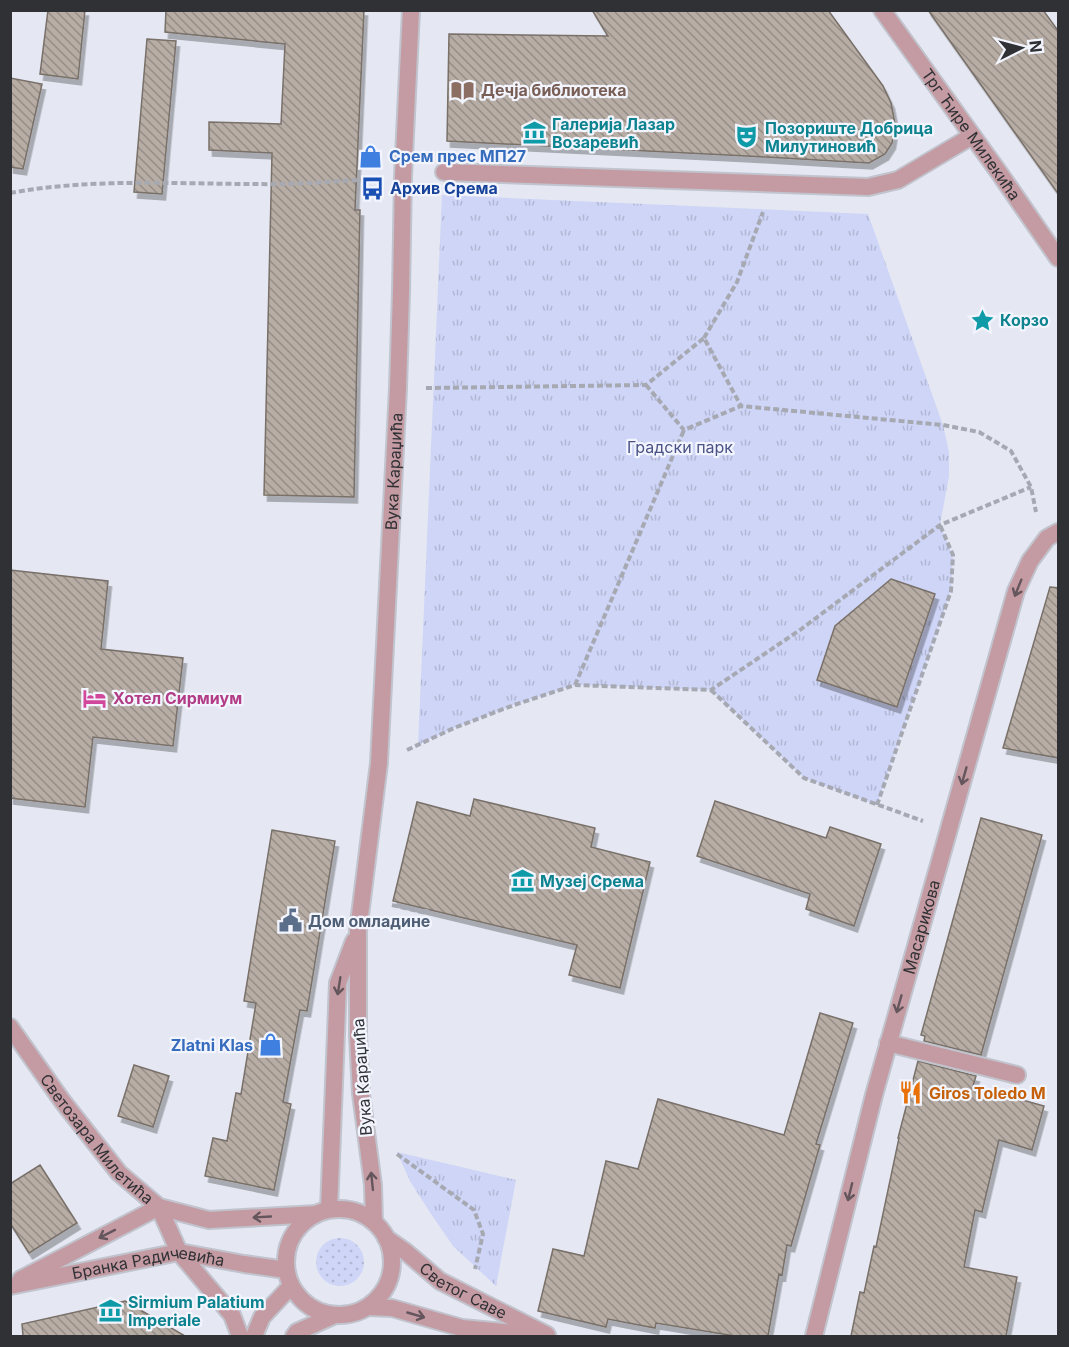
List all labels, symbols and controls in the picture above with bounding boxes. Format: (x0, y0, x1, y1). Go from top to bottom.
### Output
north arrow (991, 18, 1051, 78)
text: N (1025, 39, 1047, 54)
street label: Трг Ћире Милекића (917, 65, 1025, 204)
library icon: Дечја библиотека (450, 77, 476, 103)
place label: Дечја библиотека (481, 80, 626, 100)
place label: Галерија Лазар Возаревић (552, 114, 675, 152)
place label: Позориште Добрица Милутиновић (765, 118, 933, 156)
museum icon: Галерија Лазар Возаревић (521, 120, 547, 146)
theatre icon: Позориште Добрица Милутиновић (734, 124, 760, 150)
shop icon: Срем прес МП27 (358, 143, 384, 169)
place label: Срем прес МП27 (389, 146, 526, 166)
bus stop icon: Архив Срема (359, 175, 385, 201)
place label: Архив Срема (390, 178, 498, 198)
place icon: Корзо (969, 307, 995, 333)
place label: Корзо (1000, 310, 1049, 330)
street label: Вука Караџића (381, 412, 407, 531)
park label: Градски парк (627, 437, 733, 457)
one-way arrow (1011, 578, 1022, 597)
hotel icon: Хотел Сирмиум (82, 685, 108, 711)
place label: Хотел Сирмиум (113, 688, 242, 708)
one-way arrow (958, 766, 969, 785)
museum icon: Музеј Срема (509, 868, 535, 894)
place label: Музеј Срема (540, 871, 644, 891)
street label: Масарикова (899, 878, 944, 976)
public building icon: Дом омладине (277, 908, 303, 934)
place label: Дом омладине (308, 911, 430, 931)
one-way arrow (333, 976, 344, 996)
one-way arrow (893, 994, 905, 1013)
street label: Вука Караџића (348, 1018, 376, 1136)
shop icon: Zlatni Klas (258, 1032, 284, 1058)
place label: Zlatni Klas (171, 1035, 253, 1055)
street label: Светозара Милетића (36, 1070, 158, 1208)
restaurant icon: Giros Toledo M (898, 1080, 924, 1106)
place label: Giros Toledo M (929, 1083, 1046, 1103)
one-way arrow (366, 1171, 377, 1191)
one-way arrow (843, 1182, 855, 1201)
one-way arrow (253, 1212, 273, 1223)
one-way arrow (99, 1228, 116, 1240)
street label: Бранка Радичевића (70, 1242, 226, 1283)
street label: Светог Саве (415, 1258, 510, 1323)
place label: Sirmium Palatium Imperiale (128, 1292, 265, 1330)
museum icon: Sirmium Palatium Imperiale (97, 1298, 123, 1324)
one-way arrow (406, 1310, 425, 1321)

